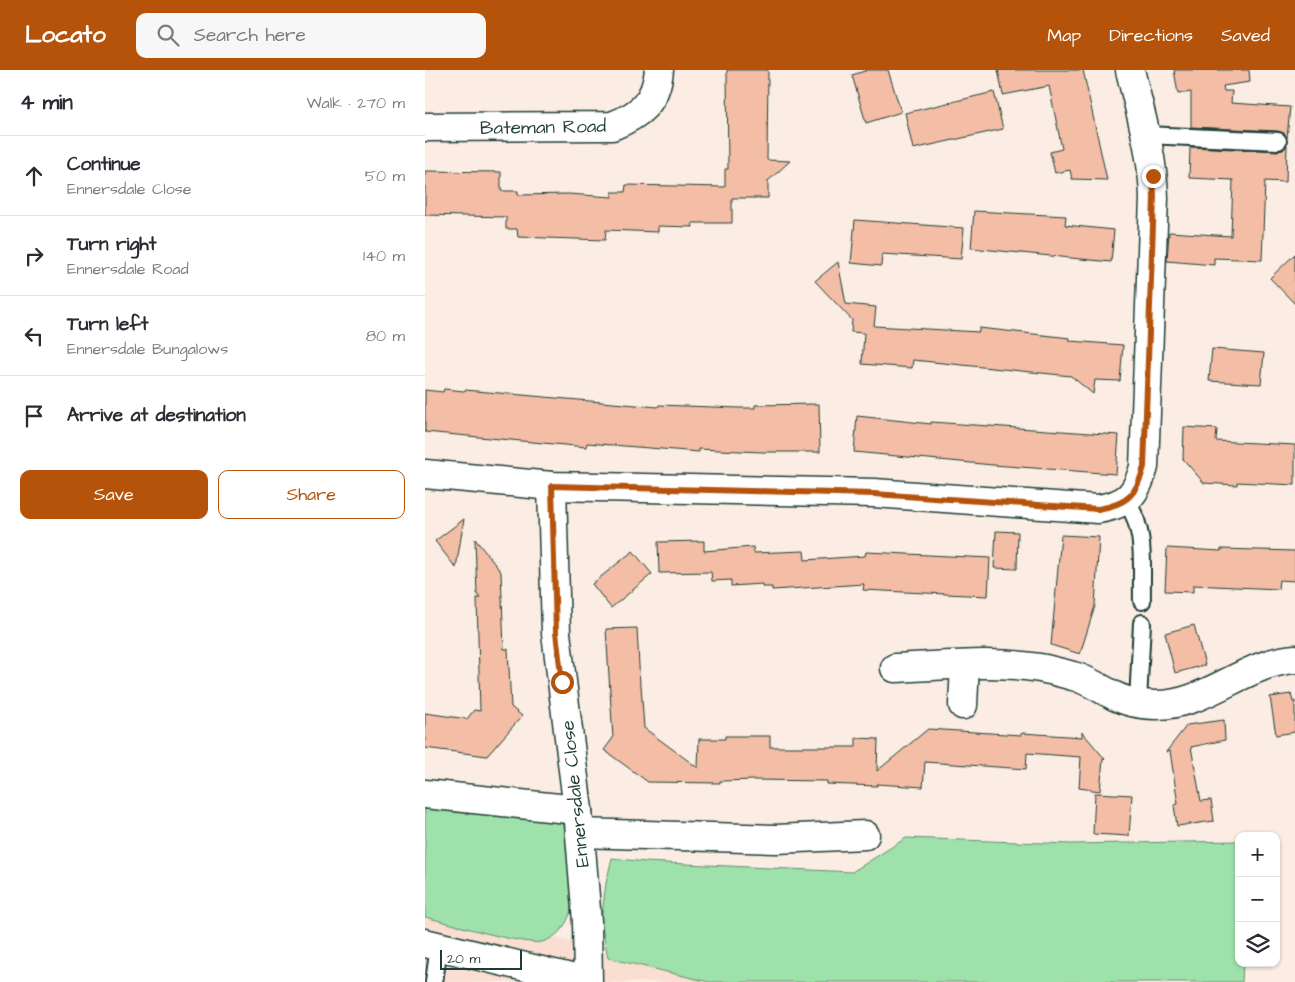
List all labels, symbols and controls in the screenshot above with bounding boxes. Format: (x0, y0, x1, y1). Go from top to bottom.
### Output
search box (136, 13, 486, 58)
text: Locato (25, 18, 106, 52)
icon: search (154, 21, 182, 49)
text: Search here (194, 22, 306, 49)
text: Map (1047, 23, 1081, 48)
text: Directions (1109, 23, 1193, 48)
text: Saved (1221, 23, 1270, 48)
text: 4 min (20, 88, 73, 117)
text: Walk · 270 m (306, 92, 405, 114)
street label: Bateman Road (480, 113, 607, 142)
text: Continue (67, 151, 141, 178)
icon: ahead (20, 162, 48, 190)
text: 50 m (365, 165, 405, 187)
route end (1142, 165, 1165, 188)
text: Ennersdale Close (67, 178, 191, 200)
text: Turn right (67, 231, 156, 258)
icon: right (20, 242, 48, 270)
text: 140 m (363, 245, 405, 267)
text: Ennersdale Road (67, 258, 189, 280)
text: Turn left (67, 311, 148, 338)
icon: left (20, 322, 48, 350)
text: 80 m (366, 325, 405, 347)
text: Ennersdale Bungalows (67, 338, 228, 360)
icon: arrive (20, 402, 48, 430)
text: Arrive at destination (67, 402, 246, 429)
button: Save (20, 470, 208, 519)
button: Share (218, 470, 405, 519)
route start (551, 671, 574, 694)
street label: Ennersdale Close (554, 719, 597, 869)
map controls (1235, 832, 1280, 967)
button: + (1235, 832, 1280, 877)
button: − (1235, 877, 1280, 922)
button: layers (1235, 922, 1280, 967)
scale bar (440, 947, 523, 970)
text: 20 m (447, 949, 480, 969)

